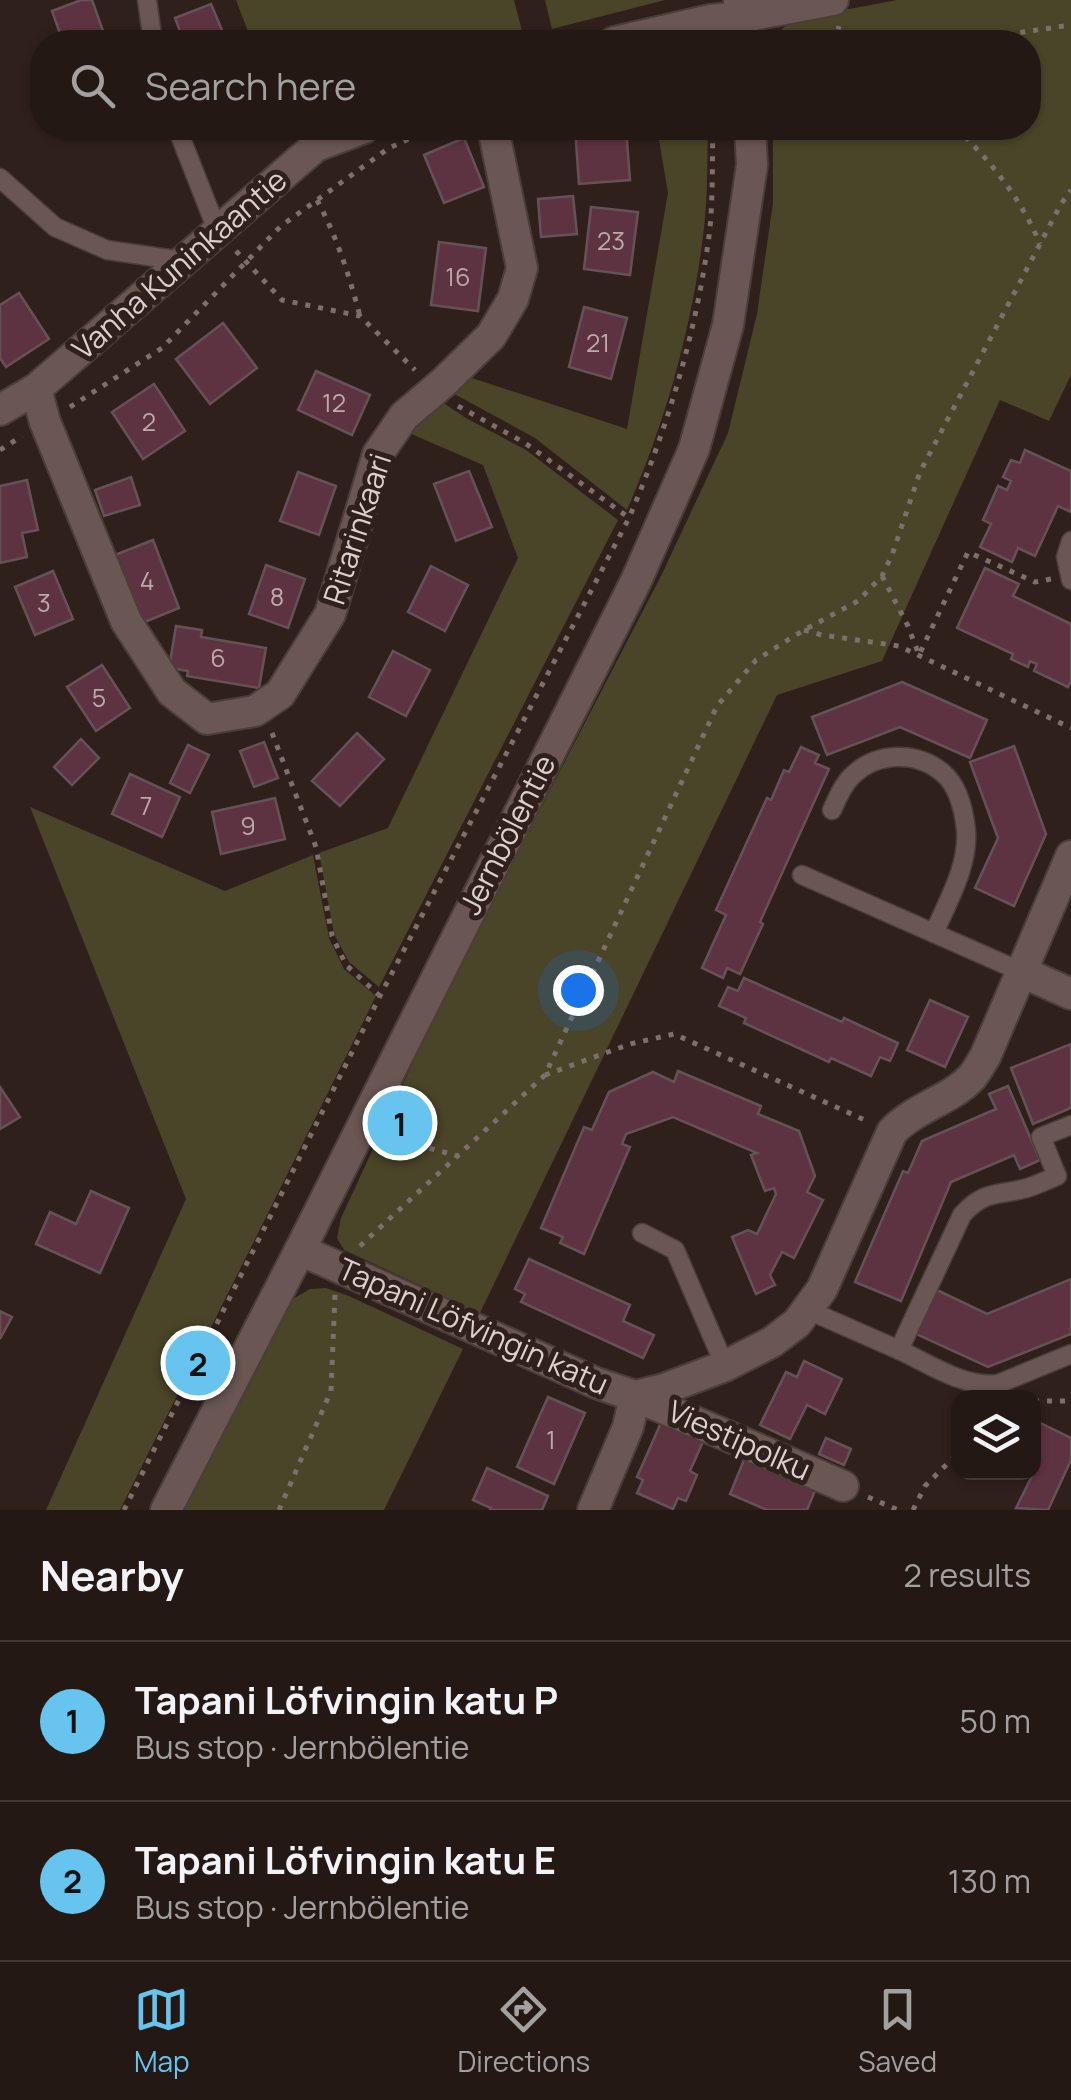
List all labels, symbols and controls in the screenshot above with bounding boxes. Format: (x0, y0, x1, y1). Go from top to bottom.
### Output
search box (30, 30, 1041, 140)
icon: search (65, 58, 120, 113)
text: Search here (145, 59, 356, 111)
street label: Vanha Kuninkaantie (63, 159, 295, 368)
house number: 23 (597, 223, 625, 258)
house number: 16 (445, 259, 471, 294)
house number: 21 (586, 325, 610, 360)
house number: 12 (322, 385, 346, 420)
house number: 2 (142, 404, 156, 439)
street label: Ritarinkaari (313, 448, 400, 609)
house number: 4 (140, 563, 154, 598)
house number: 8 (270, 579, 284, 614)
house number: 3 (37, 585, 51, 620)
house number: 6 (210, 640, 226, 675)
house number: 5 (92, 680, 106, 715)
street label: Jernbölentie (449, 747, 564, 921)
house number: 7 (140, 788, 152, 823)
house number: 9 (240, 808, 256, 843)
your location (553, 965, 604, 1016)
pin: 1 (368, 1086, 432, 1160)
street label: Tapani Löfvingin katu (332, 1248, 615, 1404)
pin: 2 (166, 1326, 230, 1400)
street label: Viestipolku (662, 1390, 817, 1489)
map controls (951, 1390, 1041, 1480)
button: layers (951, 1390, 1041, 1480)
house number: 1 (546, 1422, 556, 1457)
text: Nearby (40, 1546, 184, 1604)
text: 2 results (904, 1553, 1031, 1597)
text: Tapani Löfvingin katu P (135, 1673, 558, 1725)
text: 1 (65, 1699, 80, 1743)
text: 50 m (959, 1699, 1031, 1743)
text: Bus stop · Jernbölentie (135, 1725, 469, 1769)
text: Tapani Löfvingin katu E (135, 1833, 556, 1885)
text: 2 (63, 1859, 82, 1903)
text: 130 m (948, 1859, 1031, 1903)
text: Bus stop · Jernbölentie (135, 1885, 469, 1929)
tab: Map (134, 1982, 190, 2080)
tab: Directions (458, 1982, 590, 2080)
tab: Saved (858, 1982, 937, 2080)

